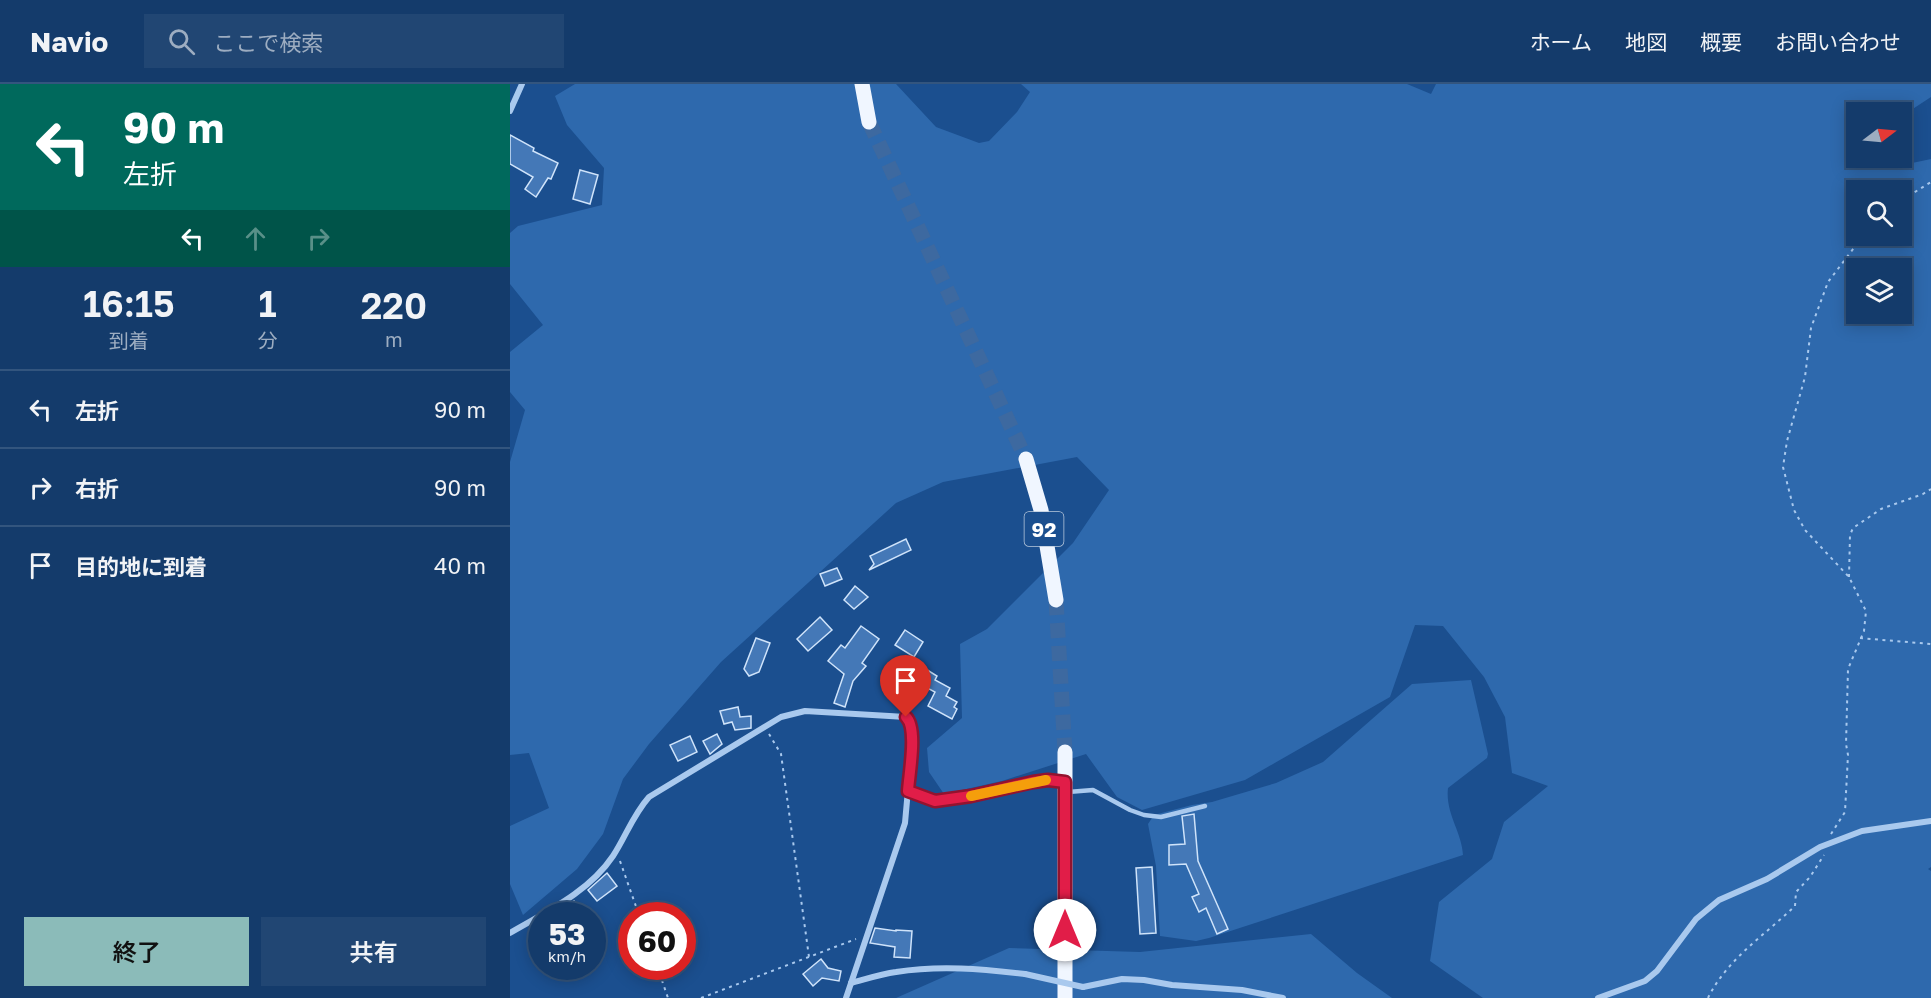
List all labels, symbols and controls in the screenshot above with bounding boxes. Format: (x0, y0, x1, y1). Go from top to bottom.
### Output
search box (144, 14, 564, 68)
text: Navio (30, 25, 108, 58)
icon: search (165, 25, 198, 58)
text: ここで検索 (213, 29, 323, 56)
text: ホーム (1530, 29, 1592, 55)
text: 地図 (1625, 29, 1667, 55)
text: 概要 (1700, 29, 1742, 55)
text: お問い合わせ (1775, 29, 1901, 55)
text: 90 m (123, 102, 224, 152)
north arrow (1846, 102, 1912, 168)
map controls (1846, 102, 1912, 324)
icon: left (24, 108, 102, 186)
text: 左折 (123, 158, 177, 190)
button: search (1846, 180, 1912, 246)
icon: left (176, 222, 209, 255)
icon: ahead (239, 222, 272, 255)
icon: right (302, 222, 335, 255)
button: layers (1846, 258, 1912, 324)
text: 16:15 (83, 282, 175, 325)
text: 1 (259, 282, 277, 325)
text: 220 (361, 284, 427, 327)
text: m (385, 327, 403, 351)
text: 到着 (109, 328, 149, 352)
text: 分 (258, 328, 278, 352)
icon: left (24, 393, 57, 426)
text: 90 m (434, 396, 486, 423)
text: 左折 (75, 397, 119, 424)
icon: right (24, 471, 57, 504)
text: 90 m (434, 474, 486, 501)
text: 右折 (75, 475, 119, 502)
road number: 92 (1024, 512, 1064, 546)
icon: arrive (24, 549, 57, 582)
text: 40 m (434, 552, 486, 579)
text: 目的地に到着 (75, 553, 207, 580)
pin (880, 655, 931, 717)
icon: arrive (889, 664, 922, 697)
position arrow (1033, 898, 1097, 962)
speed limit sign: 60 (618, 902, 696, 980)
text: 53 (549, 916, 585, 952)
button: 終了 (24, 917, 249, 986)
button: 共有 (261, 917, 486, 986)
text: km/h (548, 947, 586, 965)

